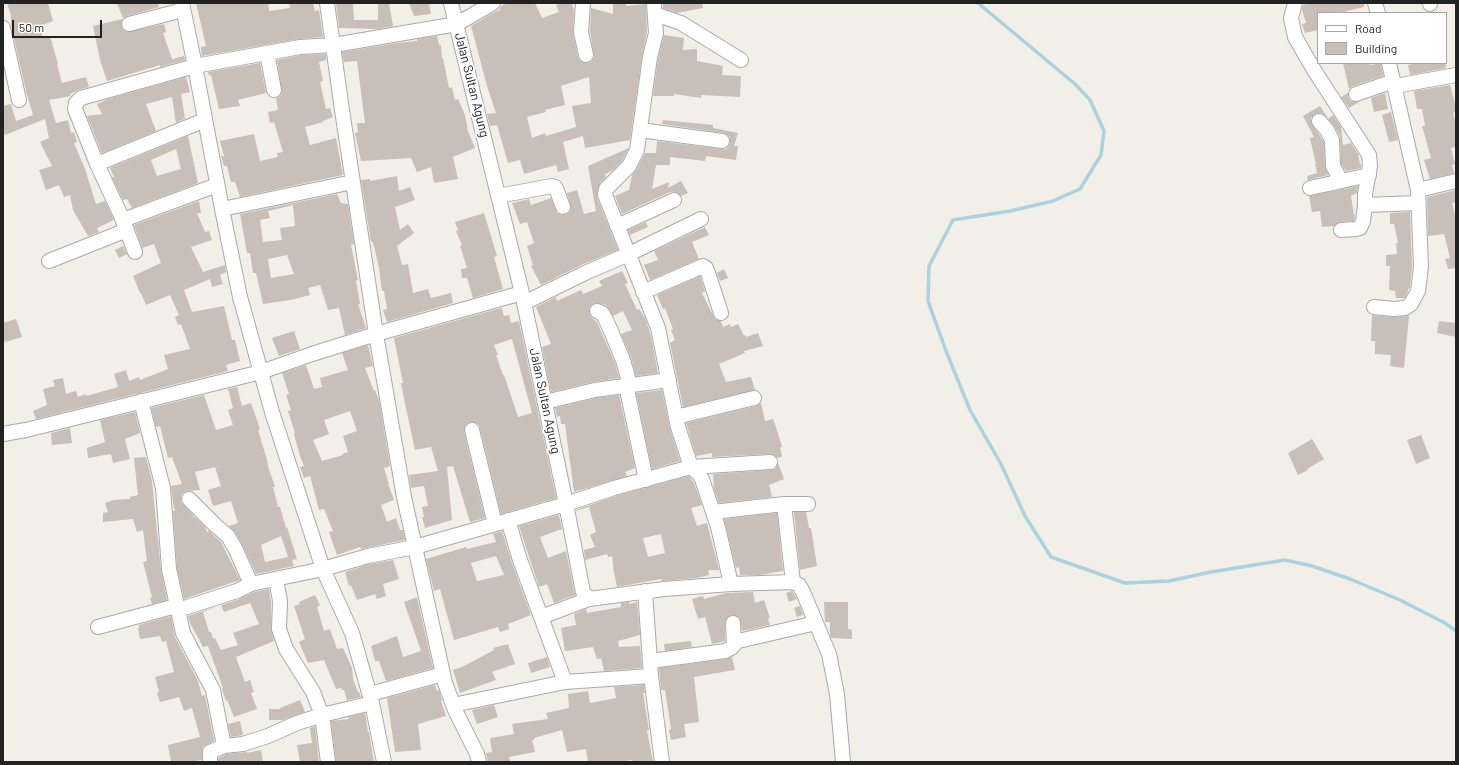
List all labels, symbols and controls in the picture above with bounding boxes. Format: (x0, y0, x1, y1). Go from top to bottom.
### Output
scale bar (14, 12, 104, 38)
legend (1317, 12, 1447, 64)
text: 50 m (19, 20, 44, 34)
text: Road (1355, 21, 1382, 35)
street label: Jalan Sultan Agung (451, 31, 493, 139)
text: Building (1355, 41, 1397, 55)
street label: Jalan Sultan Agung (526, 347, 564, 455)

